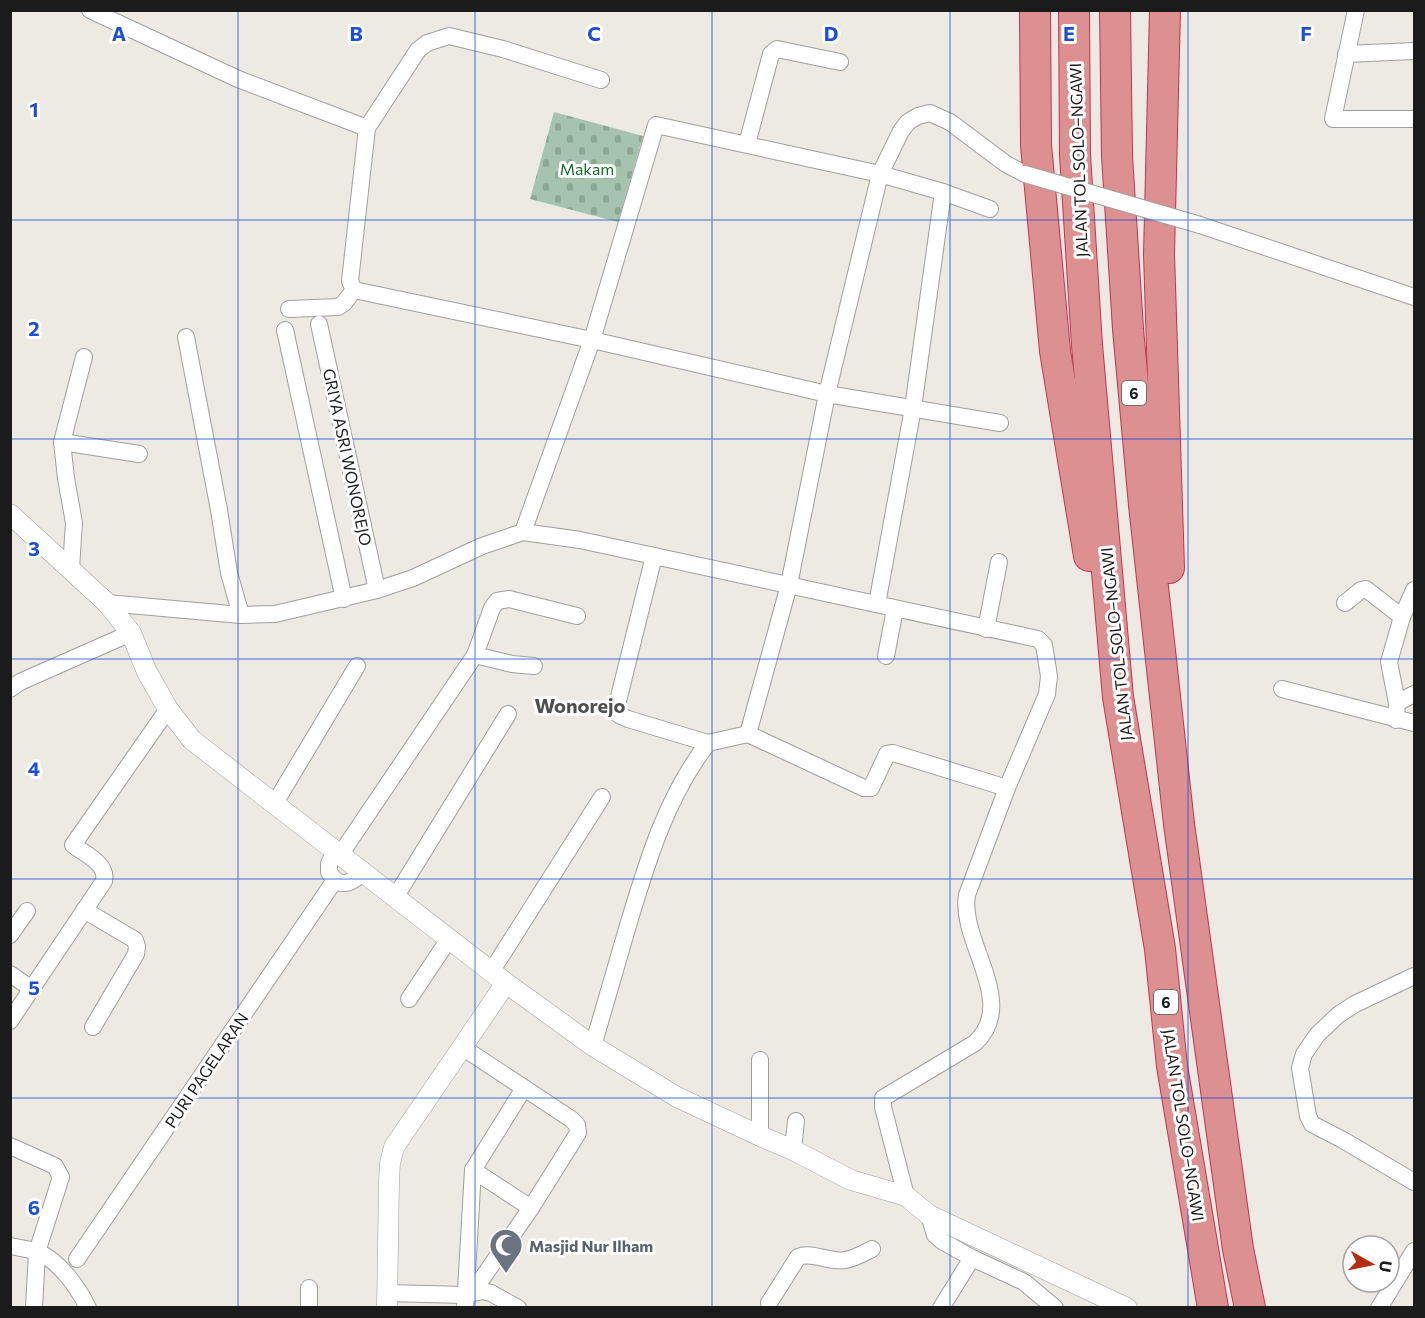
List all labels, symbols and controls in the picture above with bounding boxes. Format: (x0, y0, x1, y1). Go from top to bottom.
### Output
text: A (112, 21, 126, 45)
text: B (349, 21, 363, 45)
text: C (587, 21, 601, 45)
text: D (824, 21, 838, 45)
text: E (1063, 21, 1075, 45)
text: F (1300, 21, 1312, 45)
street label: JALAN TOL SOLO–NGAWI (1065, 63, 1091, 257)
text: 1 (29, 97, 39, 121)
park label: Makam (560, 159, 614, 178)
text: 2 (28, 316, 40, 340)
street label: GRIYA ASRI WONOREJO (320, 367, 376, 547)
road number: 6 (1122, 381, 1146, 405)
text: 3 (28, 536, 40, 560)
street label: JALAN TOL SOLO–NGAWI (1096, 546, 1136, 742)
district label: Wonorejo (534, 693, 626, 717)
text: 4 (28, 756, 40, 780)
text: 5 (28, 975, 40, 999)
road number: 6 (1154, 990, 1178, 1014)
street label: PURI PAGELARAN (160, 1009, 252, 1131)
street label: JALAN TOL SOLO–NGAWI (1159, 1028, 1209, 1222)
text: 6 (28, 1195, 40, 1219)
mosque icon: Masjid Nur Ilham (488, 1227, 524, 1274)
north arrow (1341, 1234, 1401, 1294)
place label: Masjid Nur Ilham (529, 1236, 653, 1255)
text: U (1376, 1259, 1397, 1274)

